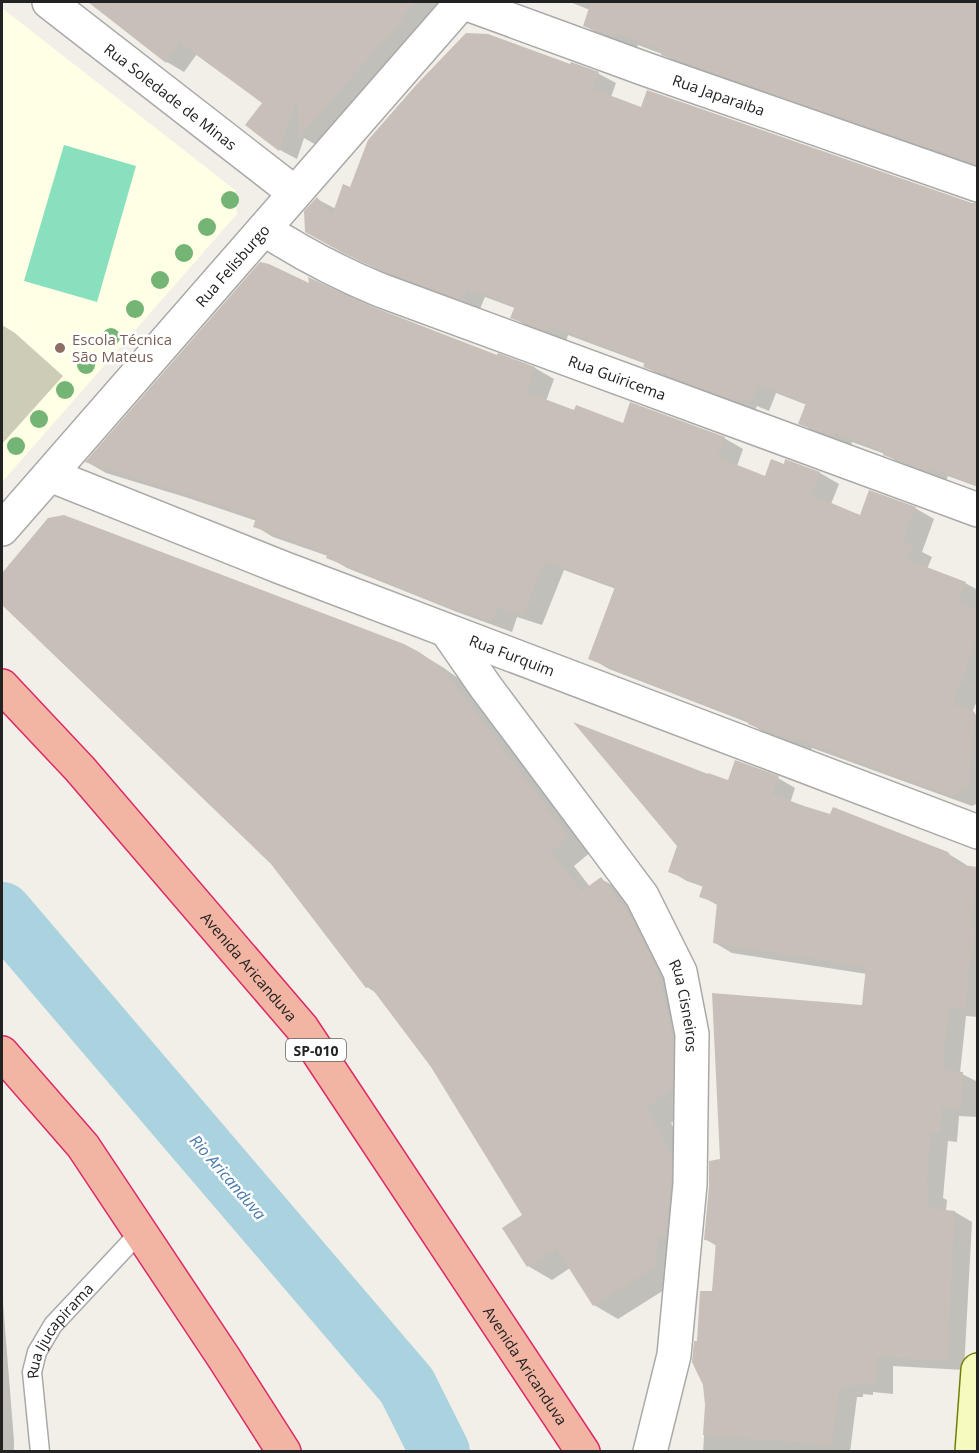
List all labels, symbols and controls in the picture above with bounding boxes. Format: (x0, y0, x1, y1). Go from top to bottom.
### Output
street label: Rua Soledade de Minas (100, 39, 241, 154)
street label: Rua Japaraiba (670, 69, 768, 120)
street label: Rua Felisburgo (191, 220, 274, 311)
place label: Escola Técnica São Mateus (72, 329, 172, 366)
marker: Escola Técnica São Mateus (53, 341, 67, 355)
street label: Rua Guiricema (566, 350, 669, 404)
street label: Rua Furquim (467, 630, 558, 680)
street label: Avenida Aricanduva (197, 907, 302, 1025)
street label: Rua Cisneiros (665, 955, 702, 1052)
road number: SP-010 (286, 1039, 346, 1061)
water label: Rio Aricanduva (185, 1130, 271, 1224)
street label: Rua Ijucapirama (22, 1279, 97, 1380)
street label: Avenida Aricanduva (479, 1302, 572, 1429)

